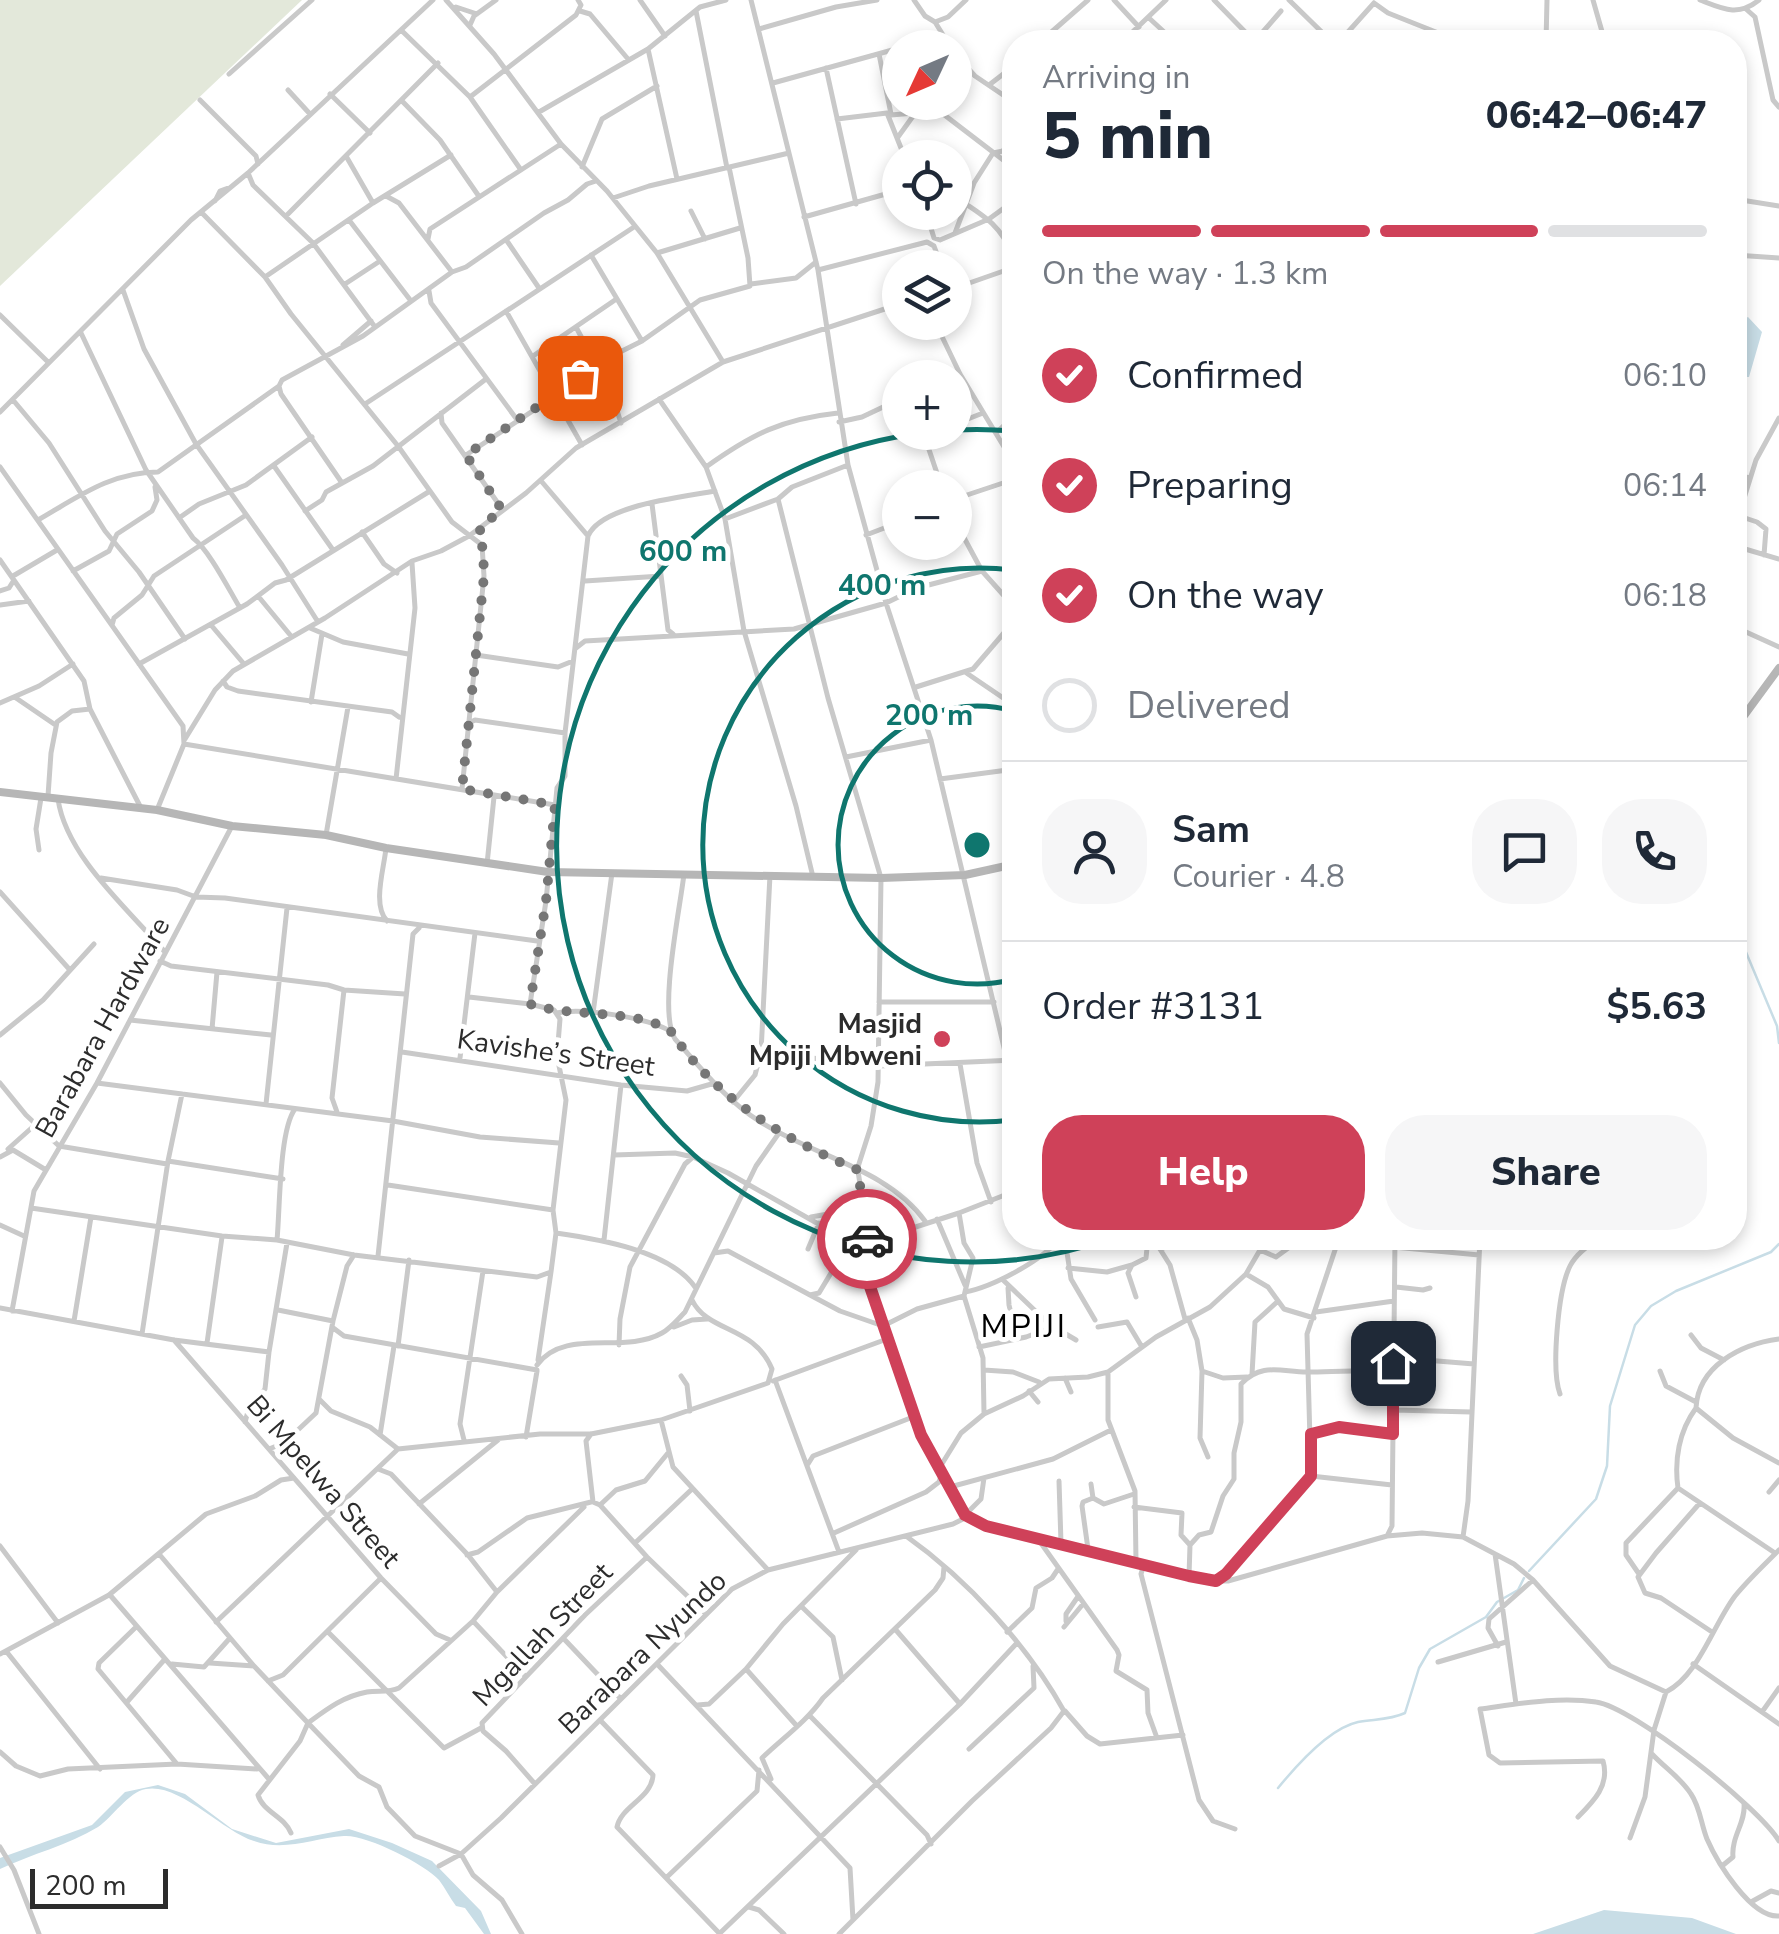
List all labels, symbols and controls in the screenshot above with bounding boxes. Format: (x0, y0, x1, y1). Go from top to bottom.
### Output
north arrow (882, 30, 972, 120)
map controls (882, 30, 972, 560)
text: Arriving in (1042, 56, 1190, 99)
text: 06:42–06:47 (1486, 90, 1707, 141)
text: 5 min (1042, 92, 1213, 181)
button: locate (882, 140, 972, 230)
button: layers (882, 250, 972, 340)
text: On the way · 1.3 km (1042, 252, 1328, 295)
pin (538, 336, 623, 421)
icon: check (1042, 348, 1097, 403)
text: Confirmed (1127, 350, 1304, 401)
icon: bag (553, 351, 608, 406)
text: 06:10 (1623, 354, 1707, 397)
button: + (882, 360, 972, 450)
icon: check (1042, 458, 1097, 513)
text: Preparing (1127, 460, 1293, 511)
text: 06:14 (1623, 464, 1707, 507)
button: − (882, 470, 972, 560)
text: 600 m (639, 531, 727, 572)
text: 400 m (838, 565, 926, 606)
icon: check (1042, 568, 1097, 623)
text: On the way (1127, 570, 1323, 621)
text: 06:18 (1623, 574, 1707, 617)
text: Delivered (1127, 680, 1291, 731)
text: 200 m (885, 695, 973, 736)
button: person (1042, 799, 1147, 904)
button: chat (1472, 799, 1577, 904)
button: phone (1602, 799, 1707, 904)
text: Sam (1172, 804, 1250, 855)
centre of rings (959, 827, 995, 863)
text: Courier · 4.8 (1172, 855, 1345, 898)
street label: Barabara Hardware (26, 910, 179, 1145)
text: Order #3131 (1042, 981, 1264, 1032)
text: $5.63 (1606, 981, 1707, 1032)
place label: Masjid Mpiji Mbweni (749, 1005, 922, 1075)
street label: Kavishe’s Street (455, 1020, 657, 1086)
marker: Masjid Mpiji Mbweni (931, 1028, 953, 1050)
button: Help (1042, 1115, 1365, 1230)
button: Share (1385, 1115, 1707, 1230)
courier (817, 1189, 917, 1289)
icon: car (840, 1212, 895, 1267)
district label: MPIJI (981, 1305, 1067, 1348)
pin (1351, 1321, 1436, 1406)
icon: home (1366, 1336, 1421, 1391)
street label: Bi Mpelwa Street (238, 1387, 409, 1576)
street label: Mgallah Street (464, 1554, 621, 1715)
street label: Barabara Nyundo (550, 1563, 735, 1743)
scale bar (30, 1864, 168, 1908)
text: 200 m (45, 1867, 127, 1905)

